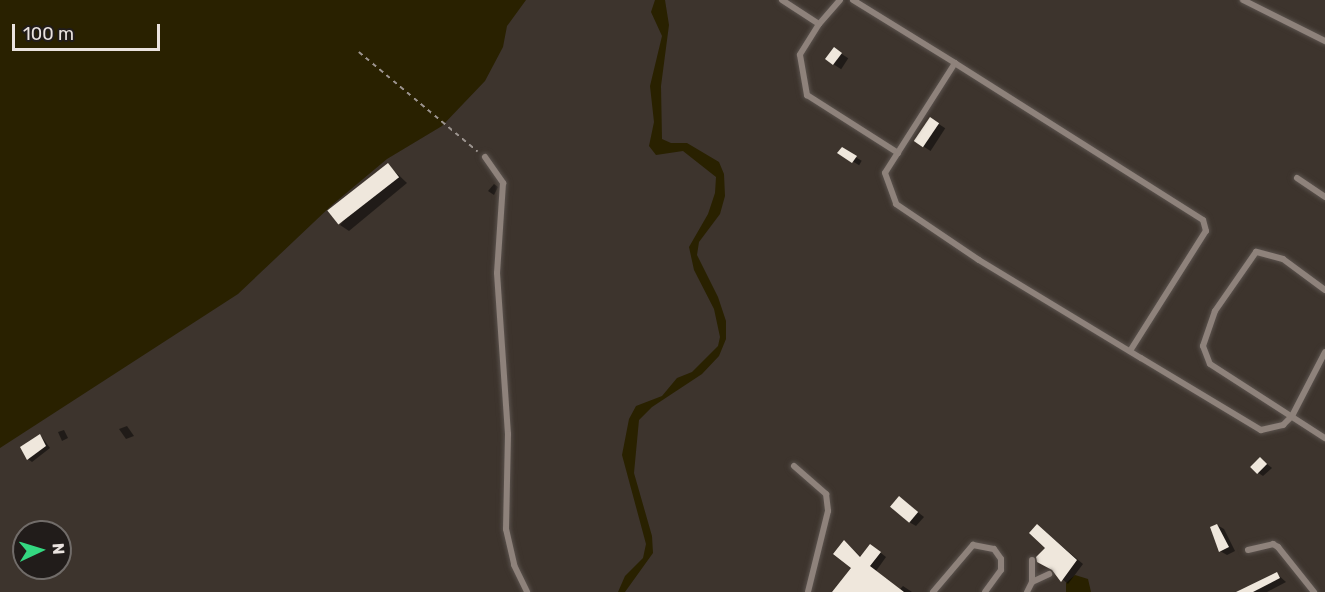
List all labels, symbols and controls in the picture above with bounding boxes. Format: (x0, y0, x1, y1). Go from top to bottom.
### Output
scale bar (15, 12, 164, 50)
text: 100 m (23, 23, 74, 45)
north arrow (12, 520, 72, 580)
text: N (49, 542, 68, 555)

